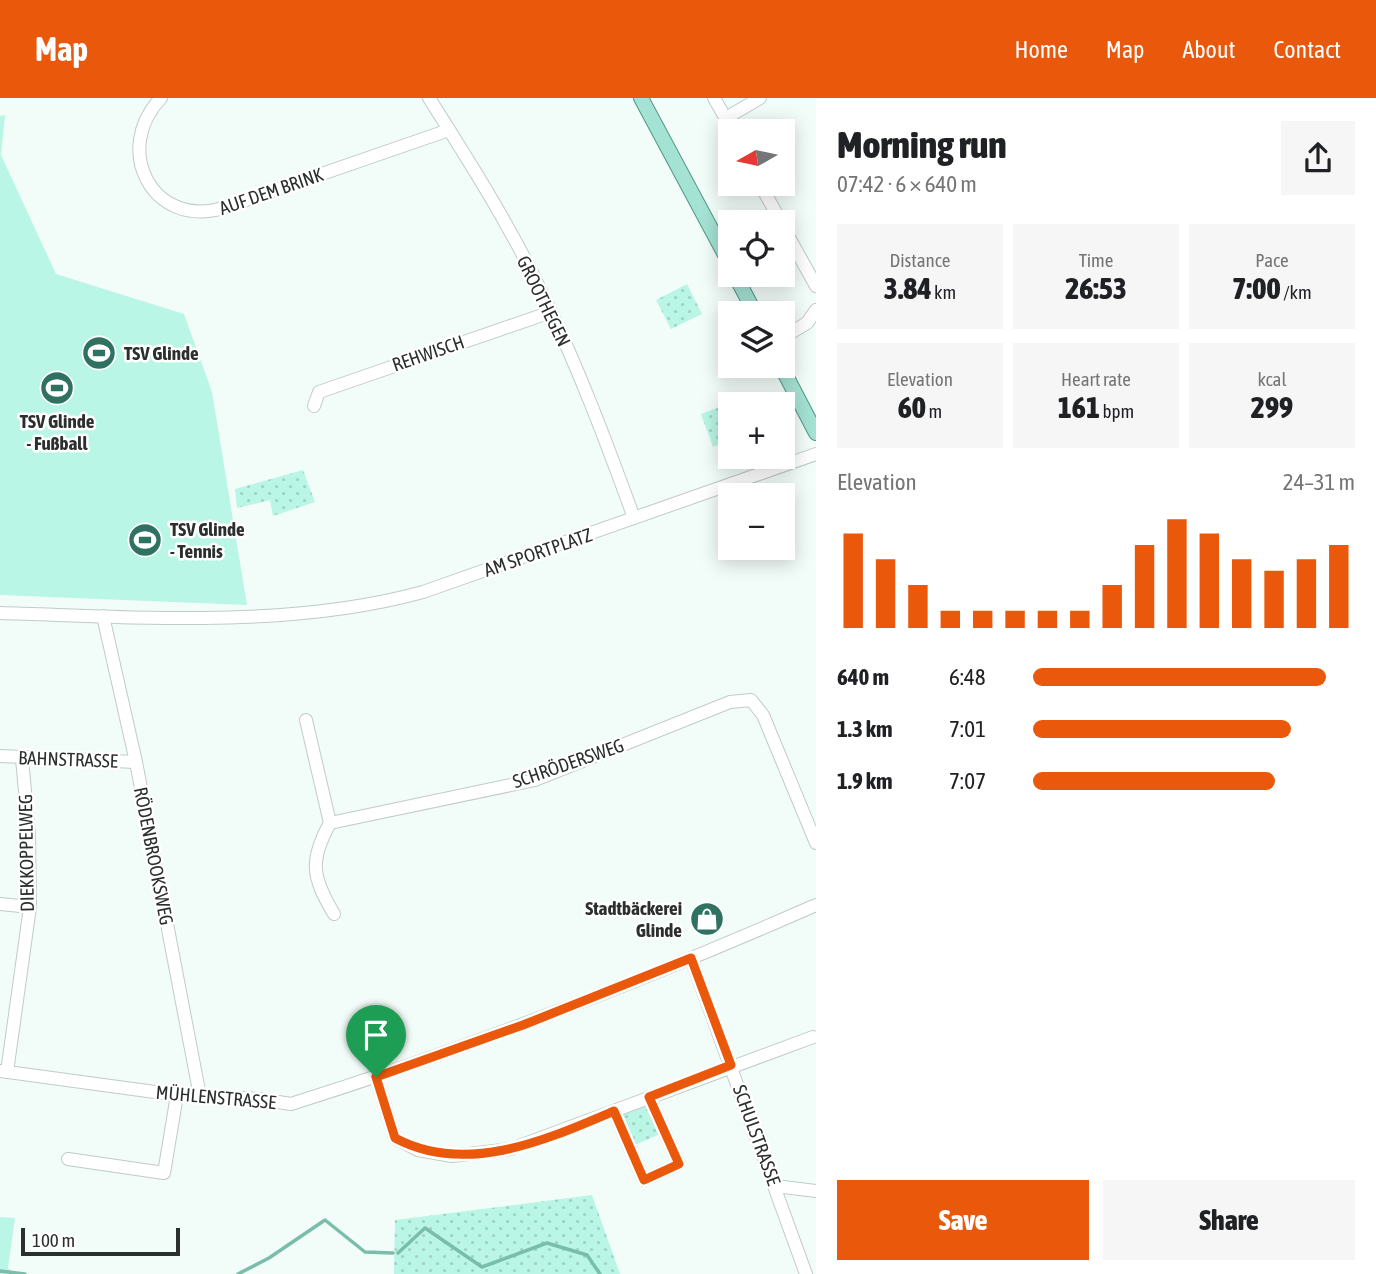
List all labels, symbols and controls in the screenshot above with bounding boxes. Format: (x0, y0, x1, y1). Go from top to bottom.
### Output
text: Map (35, 30, 88, 68)
text: Home (1014, 36, 1068, 63)
text: Map (1106, 36, 1144, 63)
text: About (1182, 36, 1235, 63)
text: Contact (1273, 36, 1341, 63)
north arrow (718, 119, 794, 196)
map controls (718, 119, 795, 560)
button: share (1281, 121, 1355, 195)
text: Morning run (837, 123, 1007, 166)
street label: AUF DEM BRINK (216, 163, 327, 219)
text: 07:42 · 6 × 640 m (837, 171, 977, 197)
button: locate (718, 210, 795, 287)
text: Distance (890, 249, 950, 271)
text: Time (1079, 249, 1113, 271)
text: Pace (1255, 249, 1289, 271)
street label: GROOTHEGEN (513, 252, 575, 350)
text: 3.84 (884, 271, 931, 305)
text: 26:53 (1065, 271, 1127, 305)
text: 7:00 (1232, 271, 1281, 305)
text: km (931, 281, 956, 303)
text: /km (1281, 281, 1312, 303)
button: layers (718, 301, 795, 378)
street label: REHWISCH (389, 330, 467, 376)
sports icon: TSV Glinde (80, 334, 118, 372)
place label: TSV Glinde (124, 342, 199, 364)
text: Elevation (887, 368, 953, 390)
text: Heart rate (1061, 368, 1131, 390)
text: kcal (1258, 368, 1286, 390)
sports icon: TSV Glinde - Fußball (38, 369, 76, 407)
text: 60 (898, 390, 926, 424)
text: 161 (1058, 390, 1100, 424)
text: 299 (1251, 390, 1293, 424)
button: + (718, 392, 795, 469)
text: m (926, 400, 942, 422)
text: bpm (1100, 400, 1134, 422)
place label: TSV Glinde - Fußball (20, 410, 95, 454)
text: Elevation (837, 469, 917, 495)
text: 24–31 m (1283, 469, 1355, 495)
button: − (718, 483, 795, 560)
place label: TSV Glinde - Tennis (170, 518, 245, 562)
sports icon: TSV Glinde - Tennis (126, 521, 164, 559)
street label: AM SPORTPLATZ (481, 523, 595, 581)
text: 640 m (837, 664, 889, 690)
text: 6:48 (949, 664, 986, 690)
text: 1.3 km (837, 716, 893, 742)
text: 7:01 (949, 716, 986, 742)
street label: SCHRÖDERSWEG (510, 734, 626, 792)
street label: BAHNSTRASSE (18, 746, 118, 772)
text: 1.9 km (837, 768, 893, 794)
text: 7:07 (949, 768, 986, 794)
street label: RÖDENBROOKSWEG (130, 785, 178, 927)
street label: DIEKKOPPELWEG (14, 794, 38, 912)
place label: Stadtbäckerei Glinde (585, 897, 682, 941)
shop icon: Stadtbäckerei Glinde (688, 900, 726, 938)
pin (346, 1005, 406, 1077)
icon: arrive (357, 1016, 395, 1054)
street label: MÜHLENSTRASSE (155, 1081, 277, 1113)
street label: SCHULSTRASSE (729, 1082, 785, 1188)
button: Save (837, 1180, 1089, 1260)
button: Share (1103, 1180, 1355, 1260)
scale bar (21, 1225, 180, 1257)
text: 100 m (32, 1229, 75, 1251)

